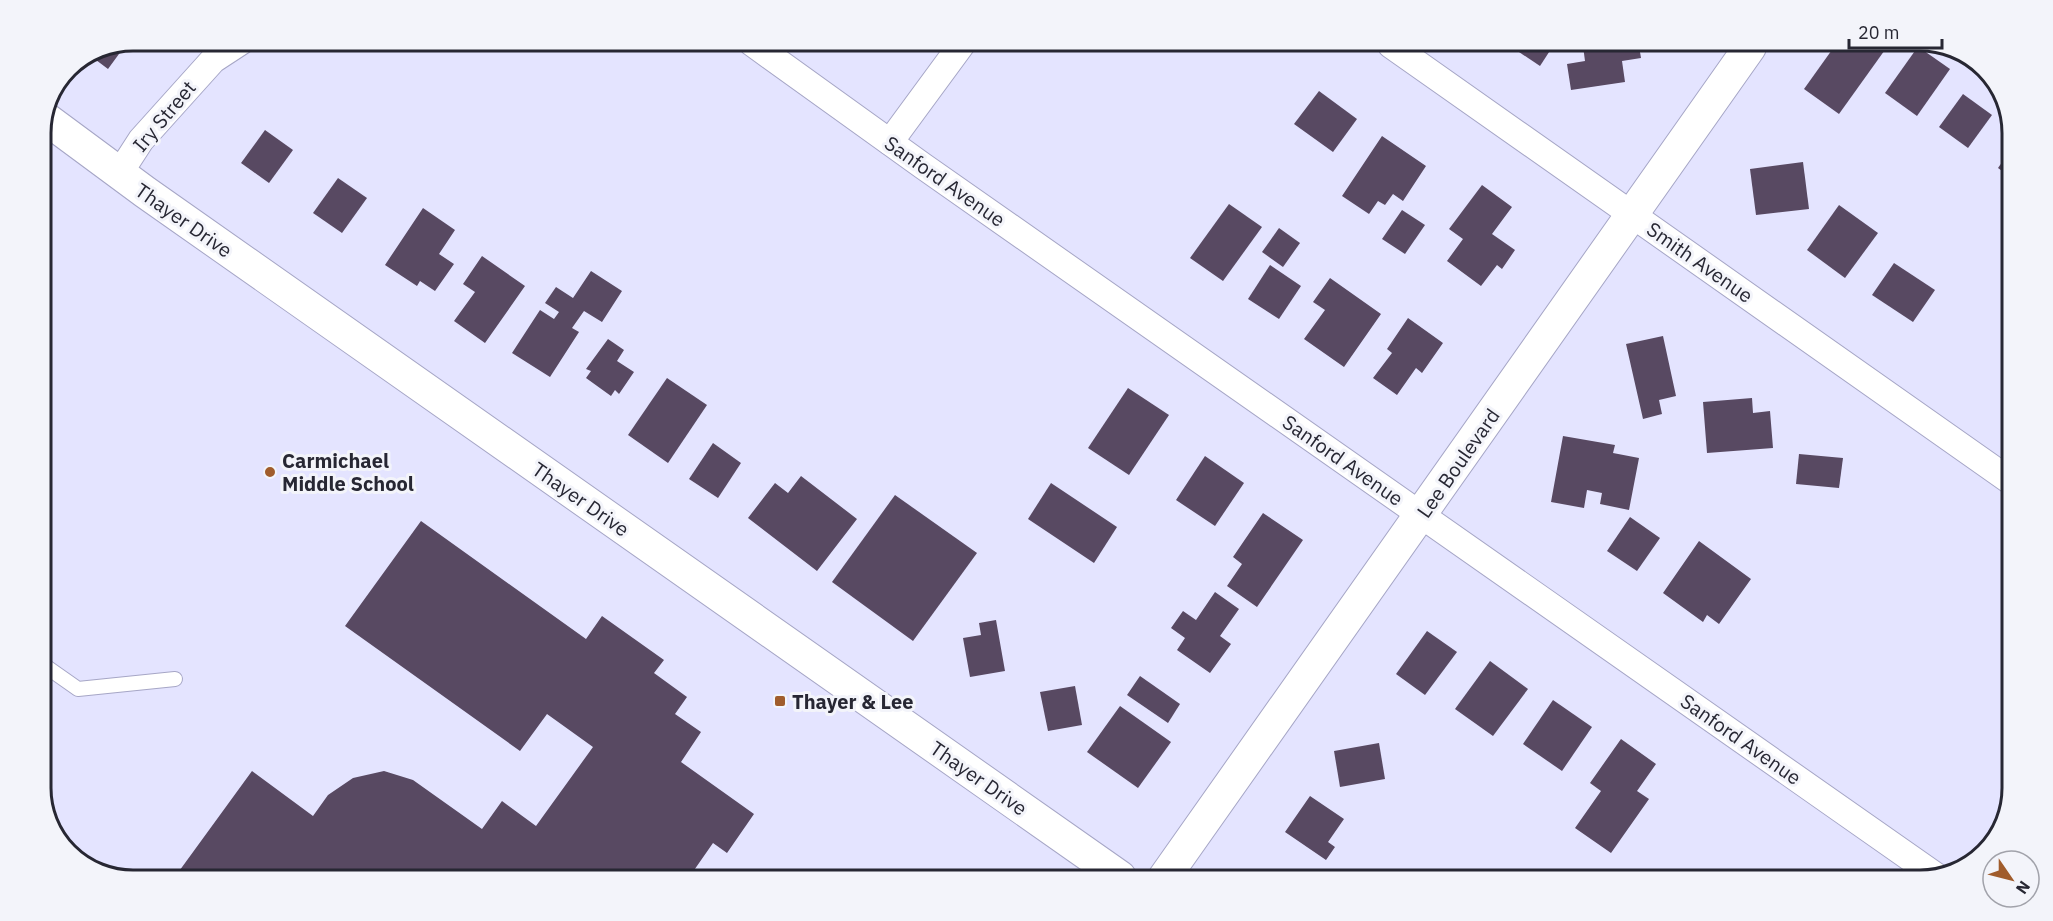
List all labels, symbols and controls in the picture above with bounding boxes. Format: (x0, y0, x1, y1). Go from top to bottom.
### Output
scale bar (1849, 12, 1942, 50)
text: 20 m (1858, 21, 1900, 44)
street label: Iry Street (126, 75, 202, 157)
street label: Sanford Avenue (879, 129, 1011, 233)
street label: Thayer Drive (130, 177, 238, 263)
street label: Smith Avenue (1641, 215, 1759, 309)
street label: Lee Boulevard (1410, 403, 1506, 523)
street label: Sanford Avenue (1277, 408, 1409, 512)
place label: Carmichael Middle School (282, 447, 414, 497)
street label: Thayer Drive (527, 456, 635, 542)
marker: Carmichael Middle School (263, 465, 277, 479)
street label: Sanford Avenue (1675, 687, 1807, 791)
place label: Thayer & Lee (792, 688, 913, 715)
marker: Thayer & Lee (773, 694, 787, 708)
street label: Thayer Drive (925, 735, 1033, 821)
north arrow (1981, 849, 2041, 909)
text: N (2012, 877, 2035, 898)

